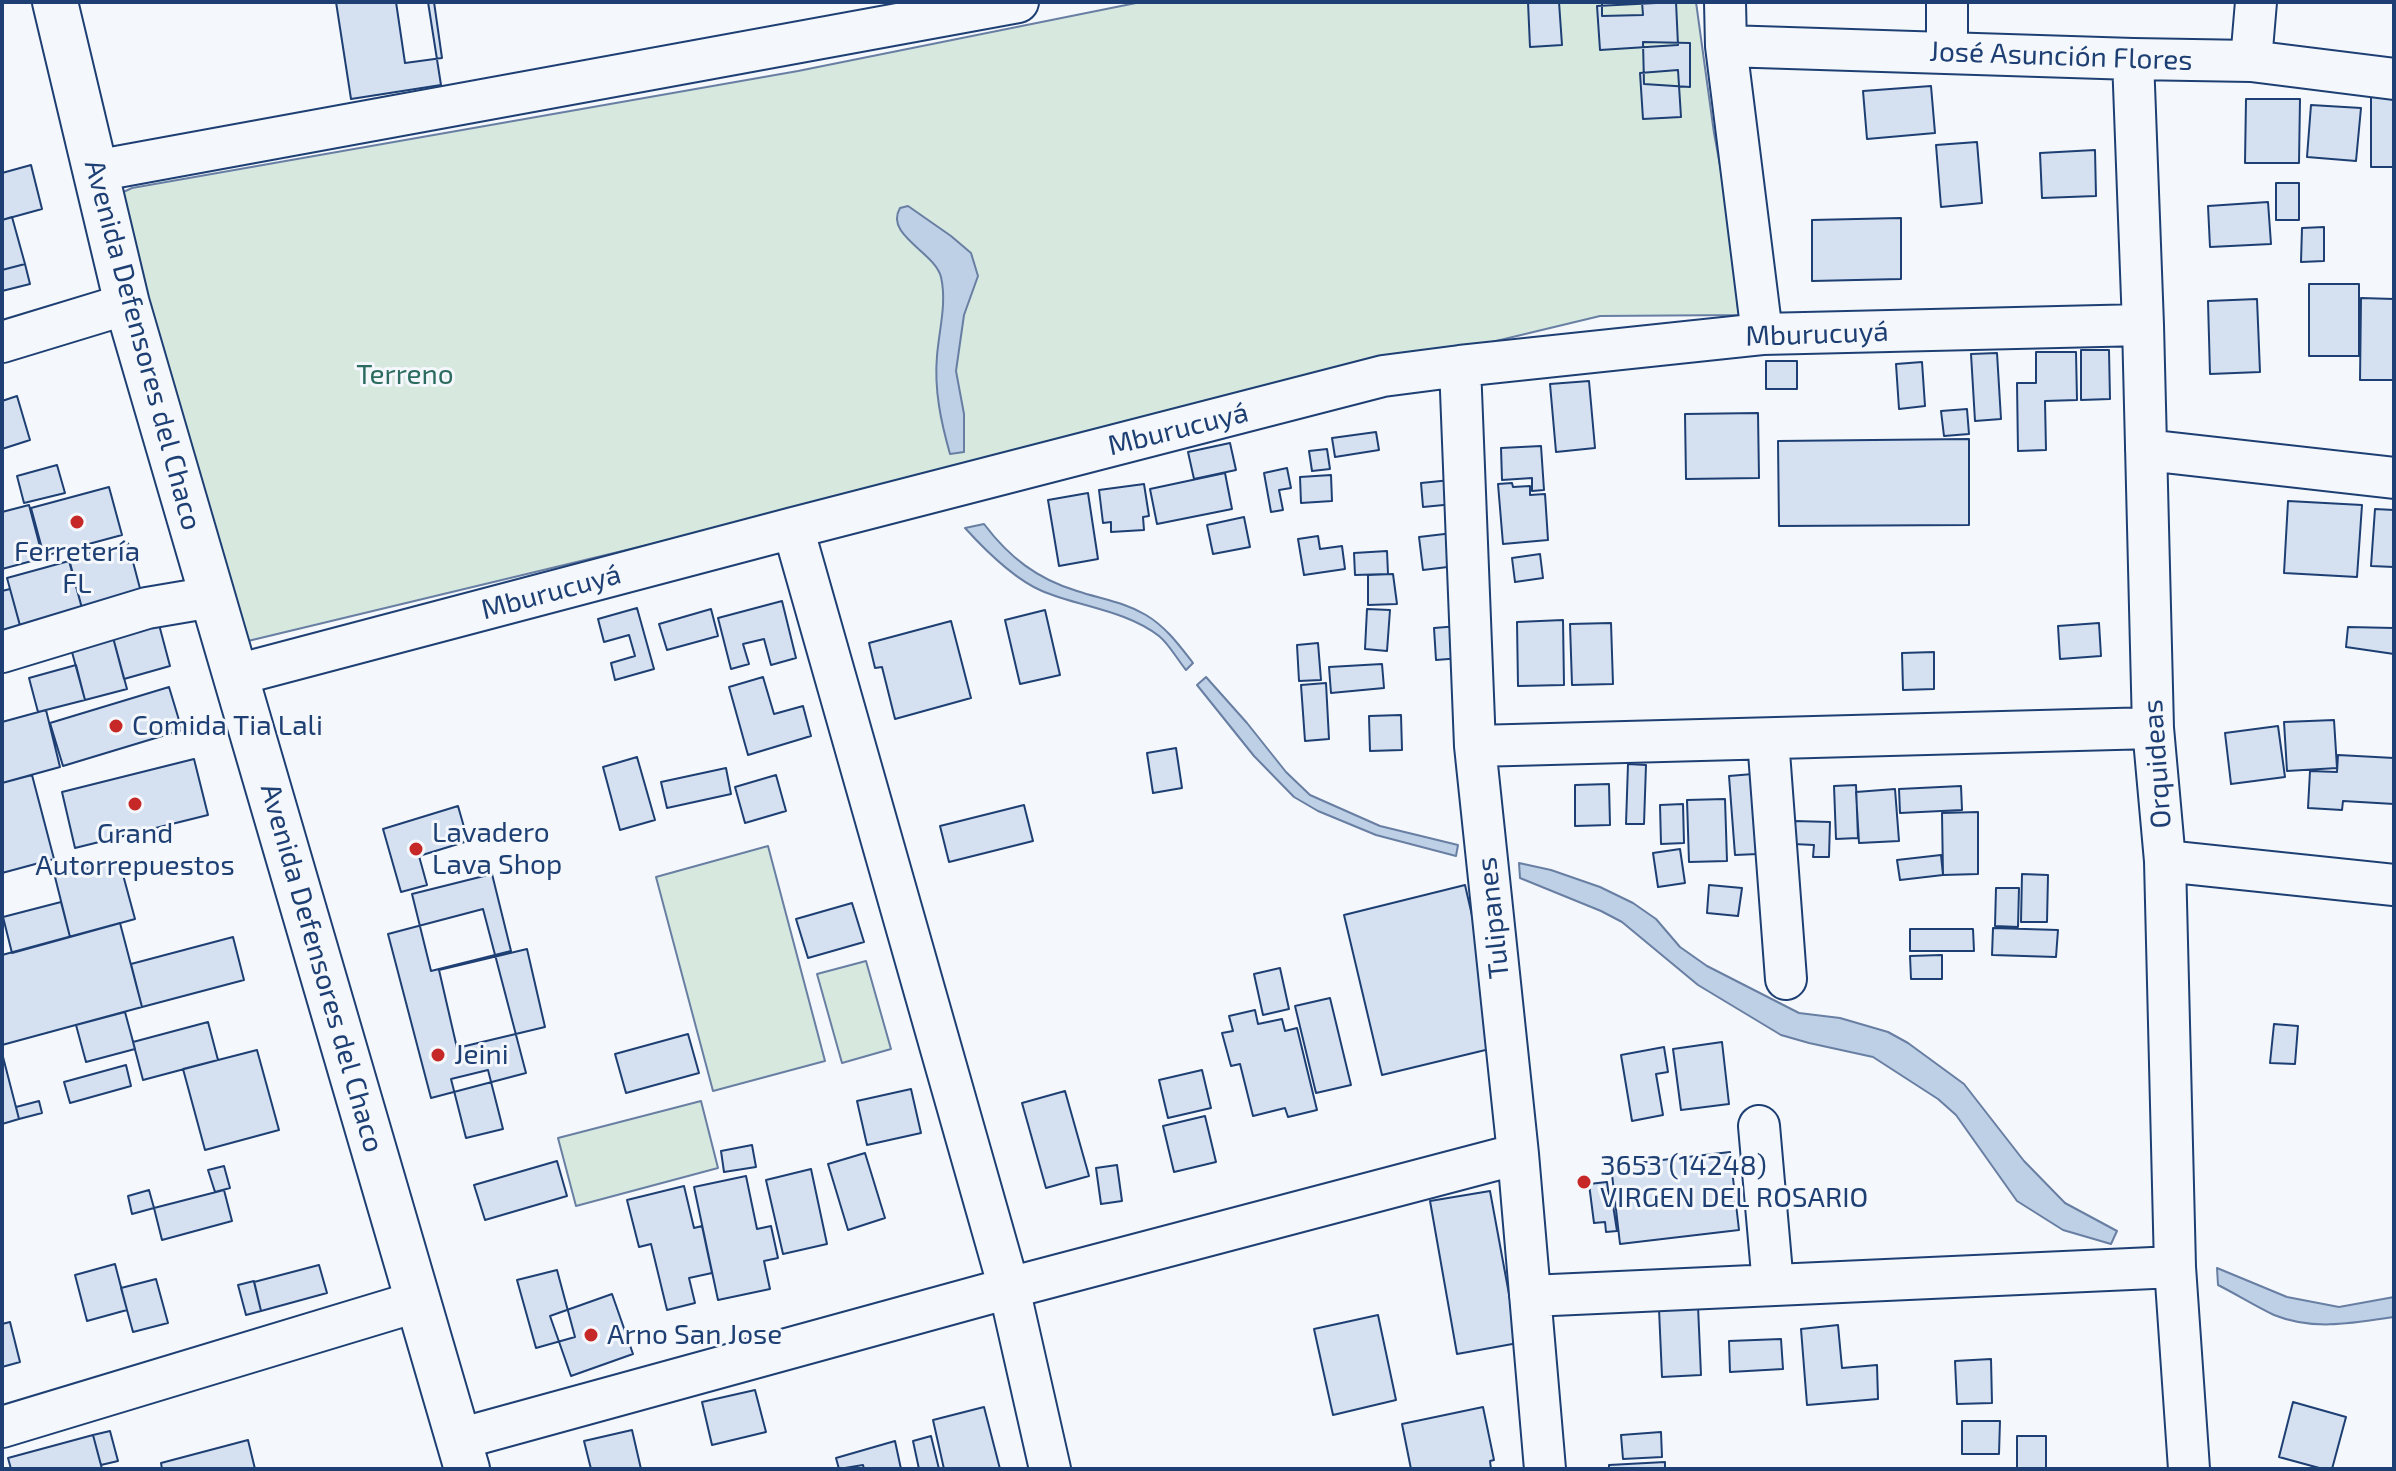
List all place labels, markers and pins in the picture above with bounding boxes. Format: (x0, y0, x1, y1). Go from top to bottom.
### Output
marker: Ferretería FL (68, 513, 86, 531)
place label: Ferretería FL (14, 535, 140, 601)
place label: Comida Tia Lali (132, 709, 323, 743)
marker: Comida Tia Lali (107, 717, 125, 735)
marker: Grand Autorrepuestos (126, 795, 144, 813)
place label: Lavadero Lava Shop (432, 816, 562, 882)
place label: Grand Autorrepuestos (35, 817, 235, 883)
marker: Lavadero Lava Shop (407, 840, 425, 858)
place label: Jeini (454, 1038, 509, 1072)
marker: Jeini (429, 1046, 447, 1064)
place label: 3653 (14248) VIRGEN DEL ROSARIO (1600, 1149, 1868, 1215)
marker: 3653 (14248) VIRGEN DEL ROSARIO (1575, 1173, 1593, 1191)
place label: Arno San Jose (607, 1318, 782, 1352)
marker: Arno San Jose (582, 1326, 600, 1344)

